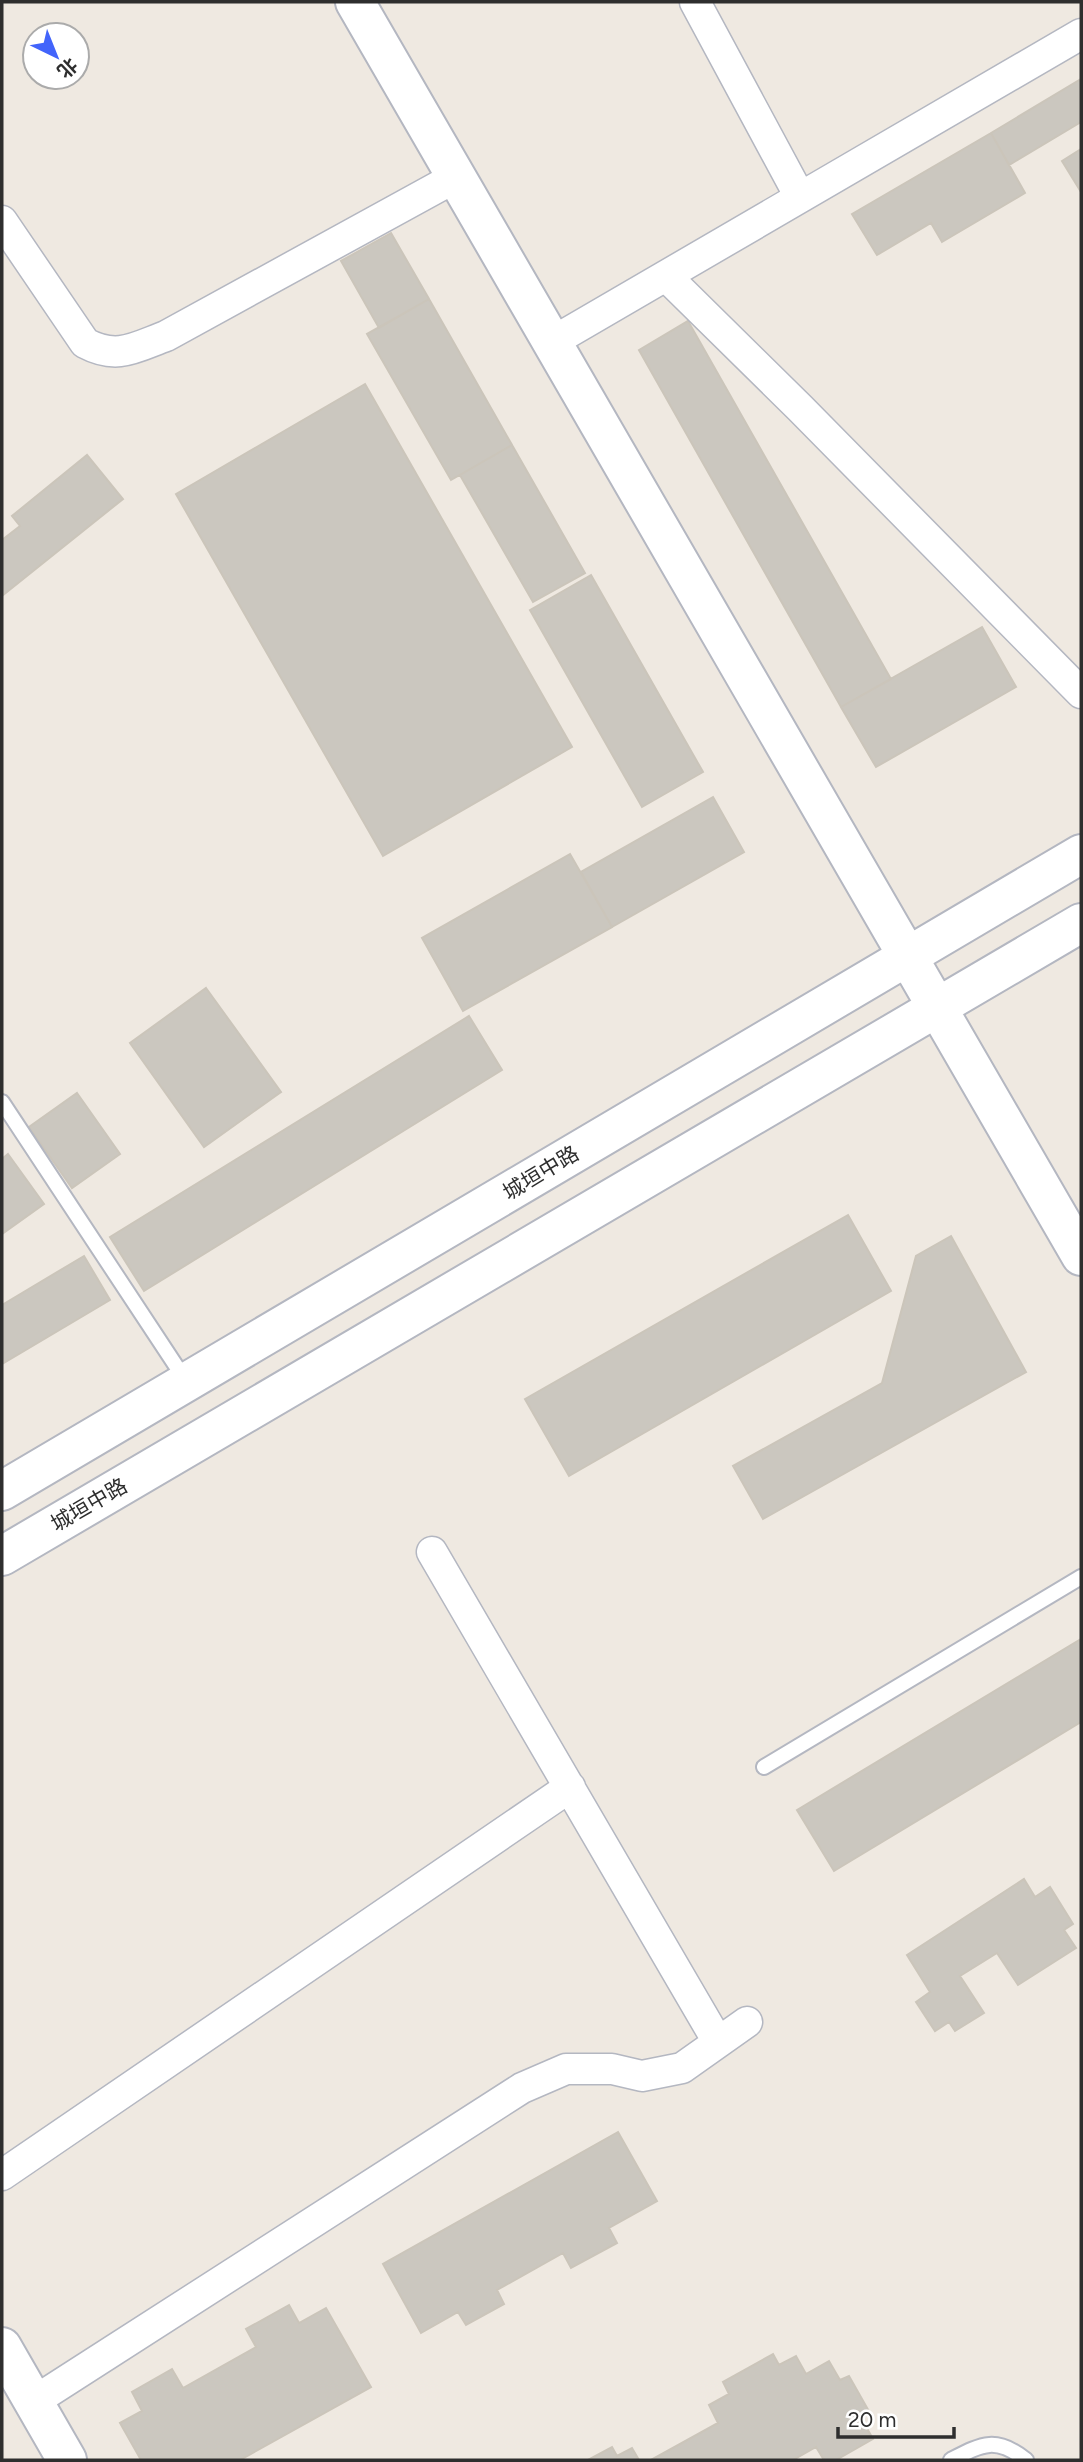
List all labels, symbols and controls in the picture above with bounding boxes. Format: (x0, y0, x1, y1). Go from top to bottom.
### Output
north arrow (21, 21, 91, 91)
text: 北 (52, 53, 82, 83)
street label: 城垣中路 (498, 1140, 583, 1205)
street label: 城垣中路 (46, 1473, 131, 1536)
scale bar (838, 2396, 954, 2440)
text: 20 m (848, 2407, 896, 2432)

